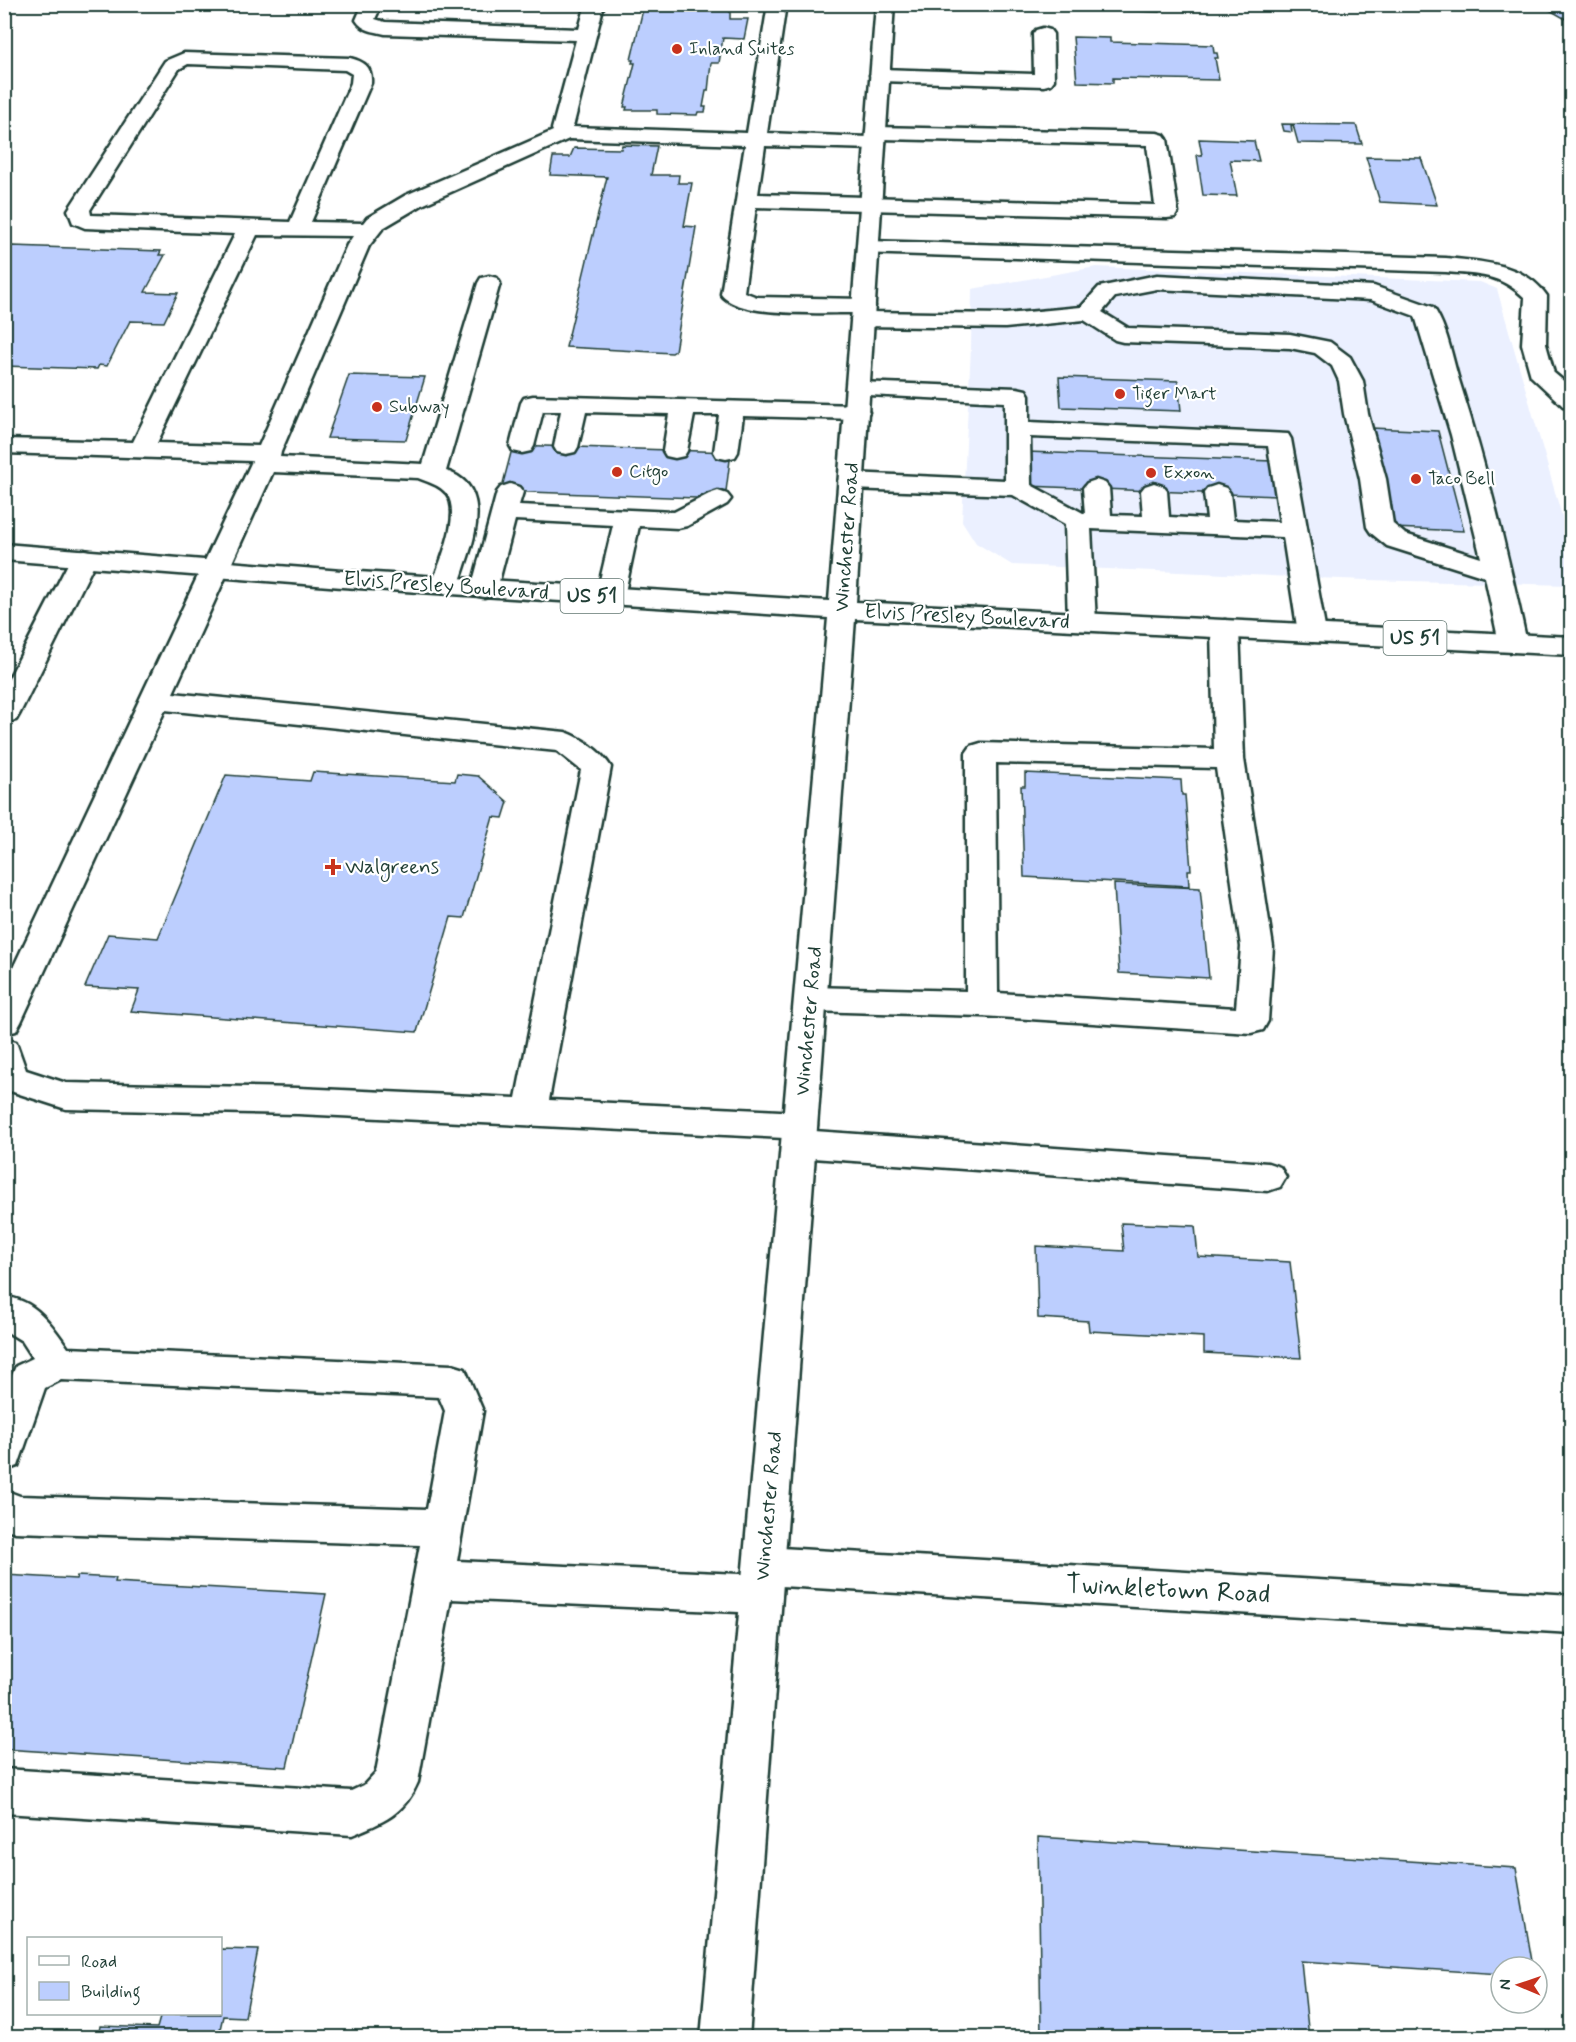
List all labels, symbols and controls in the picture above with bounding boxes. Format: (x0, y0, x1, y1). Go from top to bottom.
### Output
place label: Inland Suites (689, 37, 795, 61)
marker: Inland Suites (670, 42, 684, 56)
place label: Tiger Mart (1132, 382, 1217, 408)
marker: Tiger Mart (1113, 387, 1127, 401)
place label: Subway (389, 395, 450, 419)
marker: Subway (370, 400, 384, 414)
place label: Citgo (629, 460, 668, 485)
street label: Winchester Road (828, 461, 866, 613)
place label: Exxon (1163, 461, 1214, 485)
marker: Citgo (610, 465, 624, 479)
marker: Exxon (1144, 466, 1158, 480)
place label: Taco Bell (1428, 467, 1495, 491)
marker: Taco Bell (1409, 472, 1423, 486)
street label: Elvis Presley Boulevard (342, 565, 550, 607)
road number: US 51 (560, 579, 624, 613)
street label: Elvis Presley Boulevard (863, 598, 1071, 636)
road number: US 51 (1384, 621, 1446, 655)
place label: Walgreens (345, 853, 439, 882)
marker: Walgreens (326, 860, 340, 874)
street label: Winchester Road (789, 945, 829, 1097)
street label: Winchester Road (749, 1430, 789, 1582)
street label: Twinkletown Road (1065, 1568, 1271, 1612)
legend (27, 1937, 222, 2015)
text: Road (81, 1950, 117, 1974)
north arrow (1489, 1955, 1549, 2015)
text: N (1495, 1979, 1516, 1990)
text: Building (81, 1980, 141, 2006)

